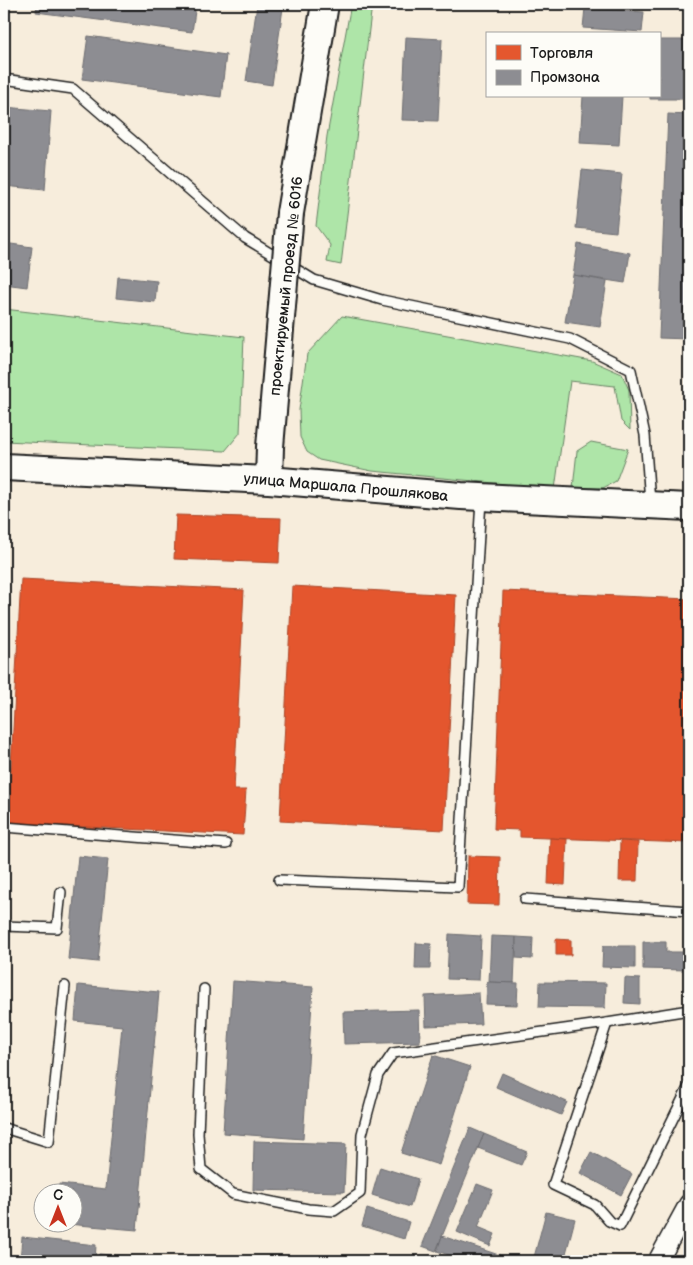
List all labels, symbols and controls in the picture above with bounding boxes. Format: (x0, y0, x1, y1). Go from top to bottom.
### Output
legend (486, 32, 660, 98)
text: Торговля (530, 44, 593, 63)
text: Промзона (530, 68, 600, 87)
street label: проектируемый проезд № 6016 (266, 175, 307, 397)
street label: улица Маршала Прошлякова (243, 469, 449, 506)
north arrow (32, 1182, 82, 1232)
text: С (53, 1187, 63, 1204)

